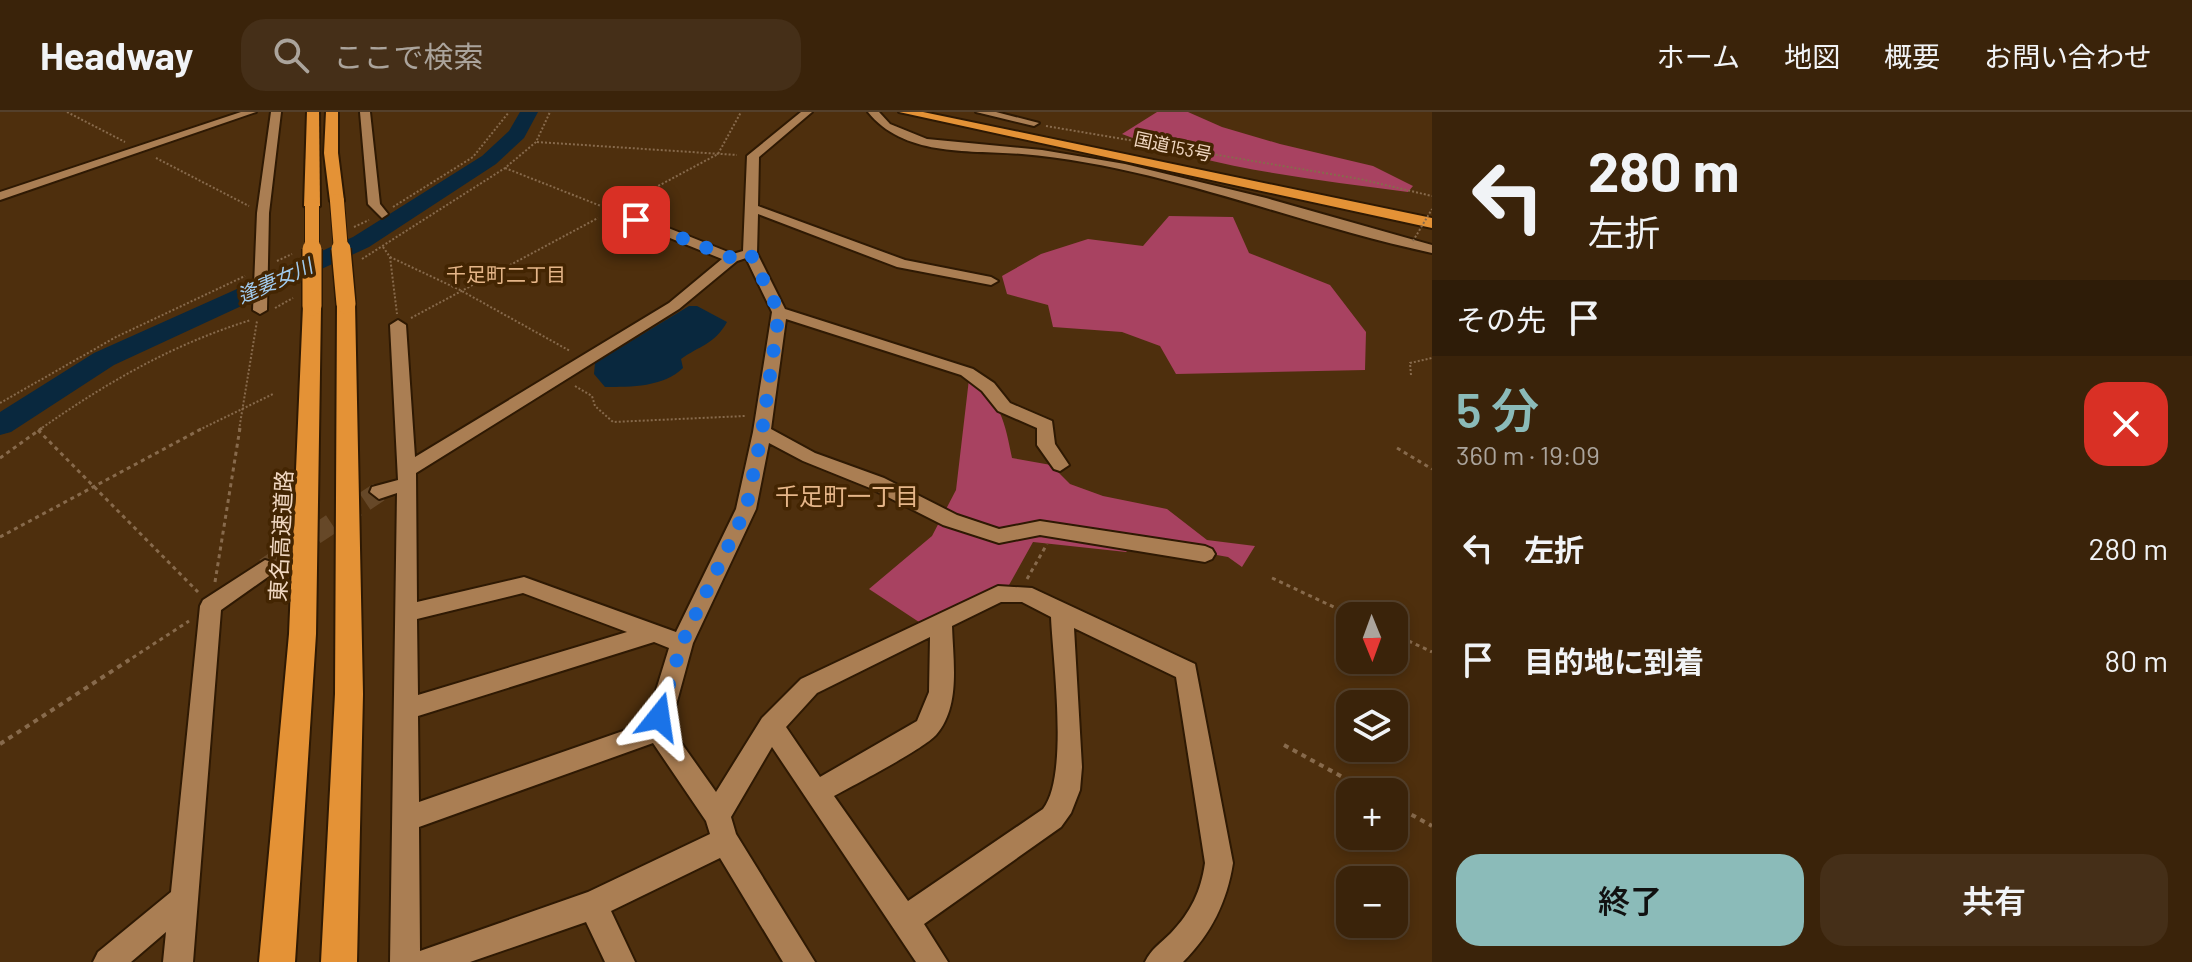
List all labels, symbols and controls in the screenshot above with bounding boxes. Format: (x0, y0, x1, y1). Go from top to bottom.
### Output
search box (241, 19, 801, 91)
text: Headway (40, 32, 193, 78)
icon: search (269, 33, 313, 77)
text: ここで検索 (333, 38, 483, 74)
text: ホーム (1657, 39, 1740, 73)
text: 地図 (1784, 39, 1840, 73)
text: 概要 (1884, 39, 1940, 73)
text: お問い合わせ (1984, 39, 2152, 73)
street label: 国道153号 (1132, 127, 1214, 165)
text: 280 m (1588, 136, 1740, 203)
icon: left (1456, 144, 1560, 248)
pin (602, 186, 670, 254)
icon: arrive (614, 198, 658, 242)
text: 左折 (1588, 210, 1660, 253)
water label: 逢妻女川 (233, 252, 318, 307)
district label: 千足町二丁目 (446, 262, 566, 286)
icon: arrive (1562, 296, 1606, 340)
text: その先 (1456, 301, 1546, 337)
text: 5 分 (1456, 380, 1539, 438)
button: close (2084, 382, 2168, 466)
text: 360 m · 19:09 (1456, 439, 1600, 470)
street label: 東名高速道路 (264, 469, 296, 603)
district label: 千足町一丁目 (775, 481, 919, 510)
icon: left (1456, 526, 1500, 570)
text: 280 m (2089, 530, 2168, 566)
text: 左折 (1524, 531, 1584, 567)
north arrow (1336, 602, 1408, 674)
map controls (1336, 602, 1408, 938)
icon: arrive (1456, 638, 1500, 682)
text: 80 m (2105, 642, 2168, 678)
text: 目的地に到着 (1524, 643, 1704, 679)
position arrow (617, 675, 701, 759)
button: layers (1336, 690, 1408, 762)
button: + (1336, 778, 1408, 850)
button: 終了 (1456, 854, 1804, 946)
button: 共有 (1820, 854, 2168, 946)
button: − (1336, 866, 1408, 938)

